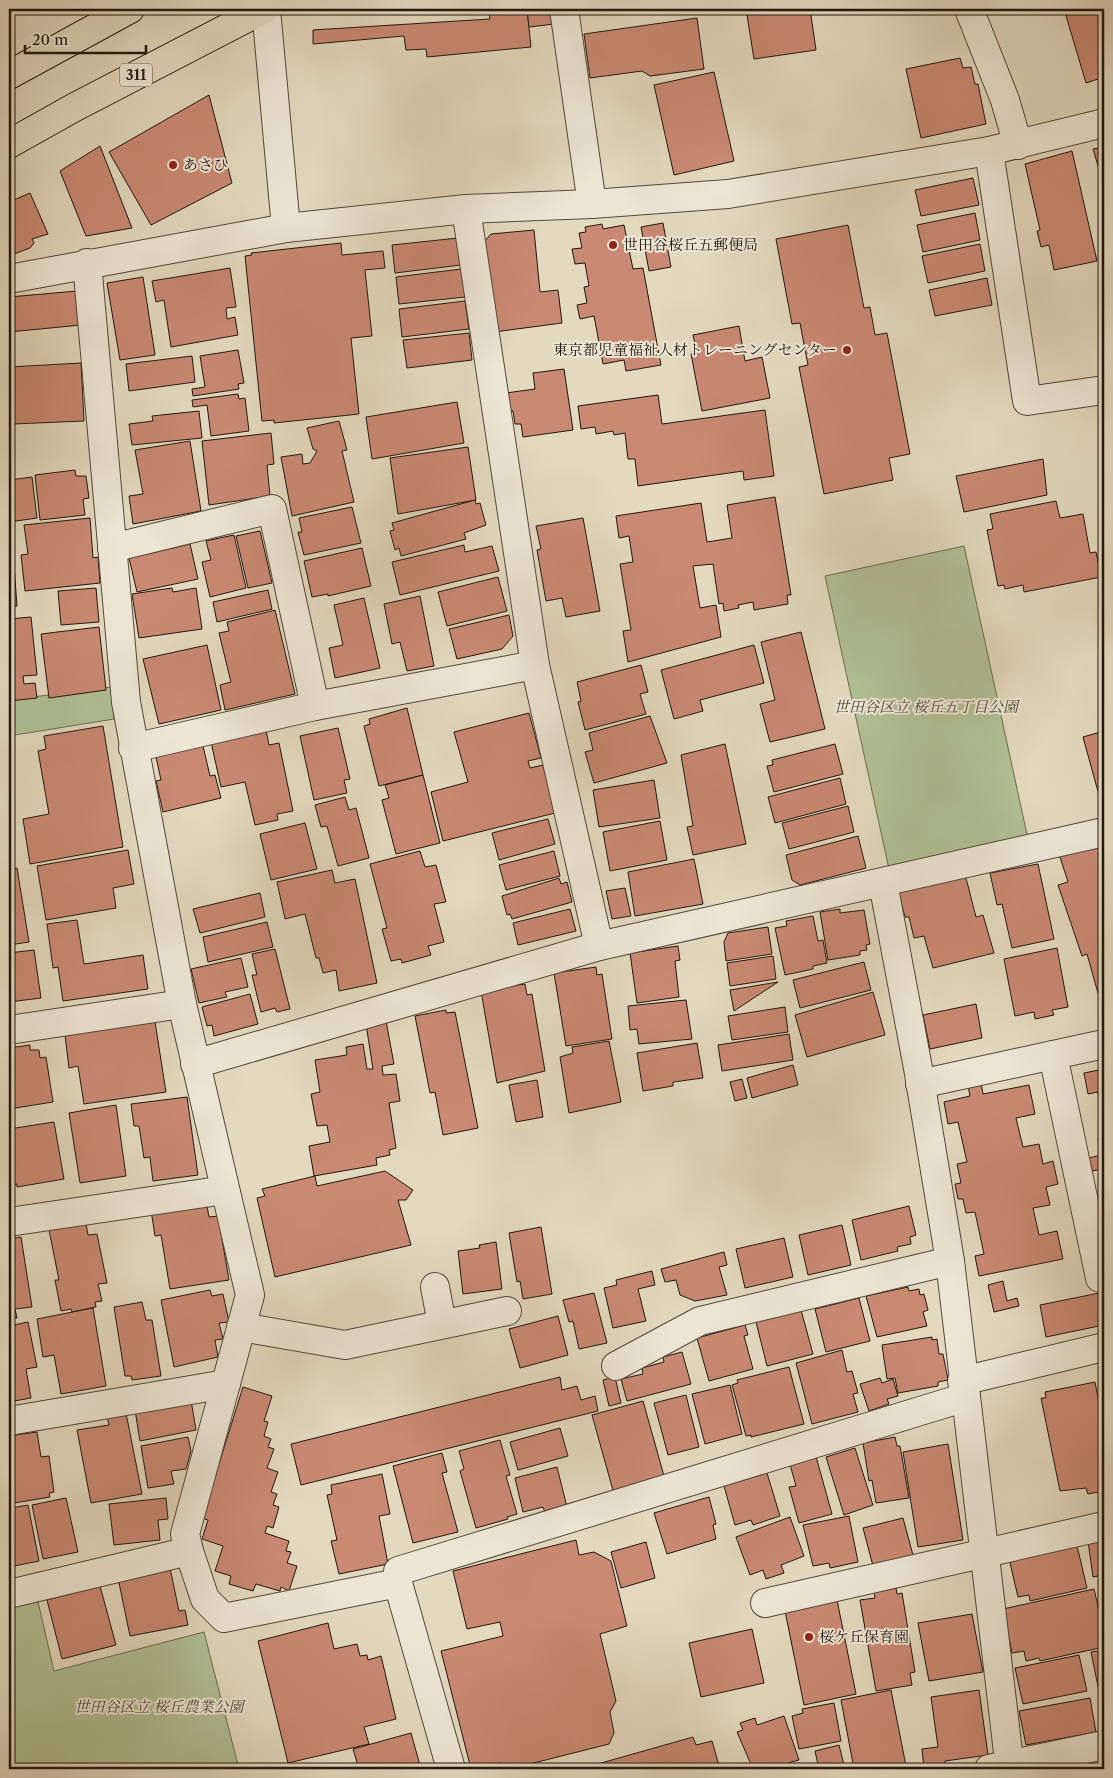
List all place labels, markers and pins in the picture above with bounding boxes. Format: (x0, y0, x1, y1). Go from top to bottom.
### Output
place label: あさひ (183, 155, 228, 174)
marker: あさひ (167, 159, 179, 171)
place label: 世田谷桜丘五郵便局 (623, 235, 758, 254)
marker: 世田谷桜丘五郵便局 (607, 239, 619, 251)
place label: 東京都児童福祉人材トレーニングセンター (553, 340, 837, 359)
marker: 東京都児童福祉人材トレーニングセンター (841, 344, 853, 356)
place label: 桜ケ丘保育園 (819, 1627, 909, 1646)
marker: 桜ケ丘保育園 (803, 1631, 815, 1643)

